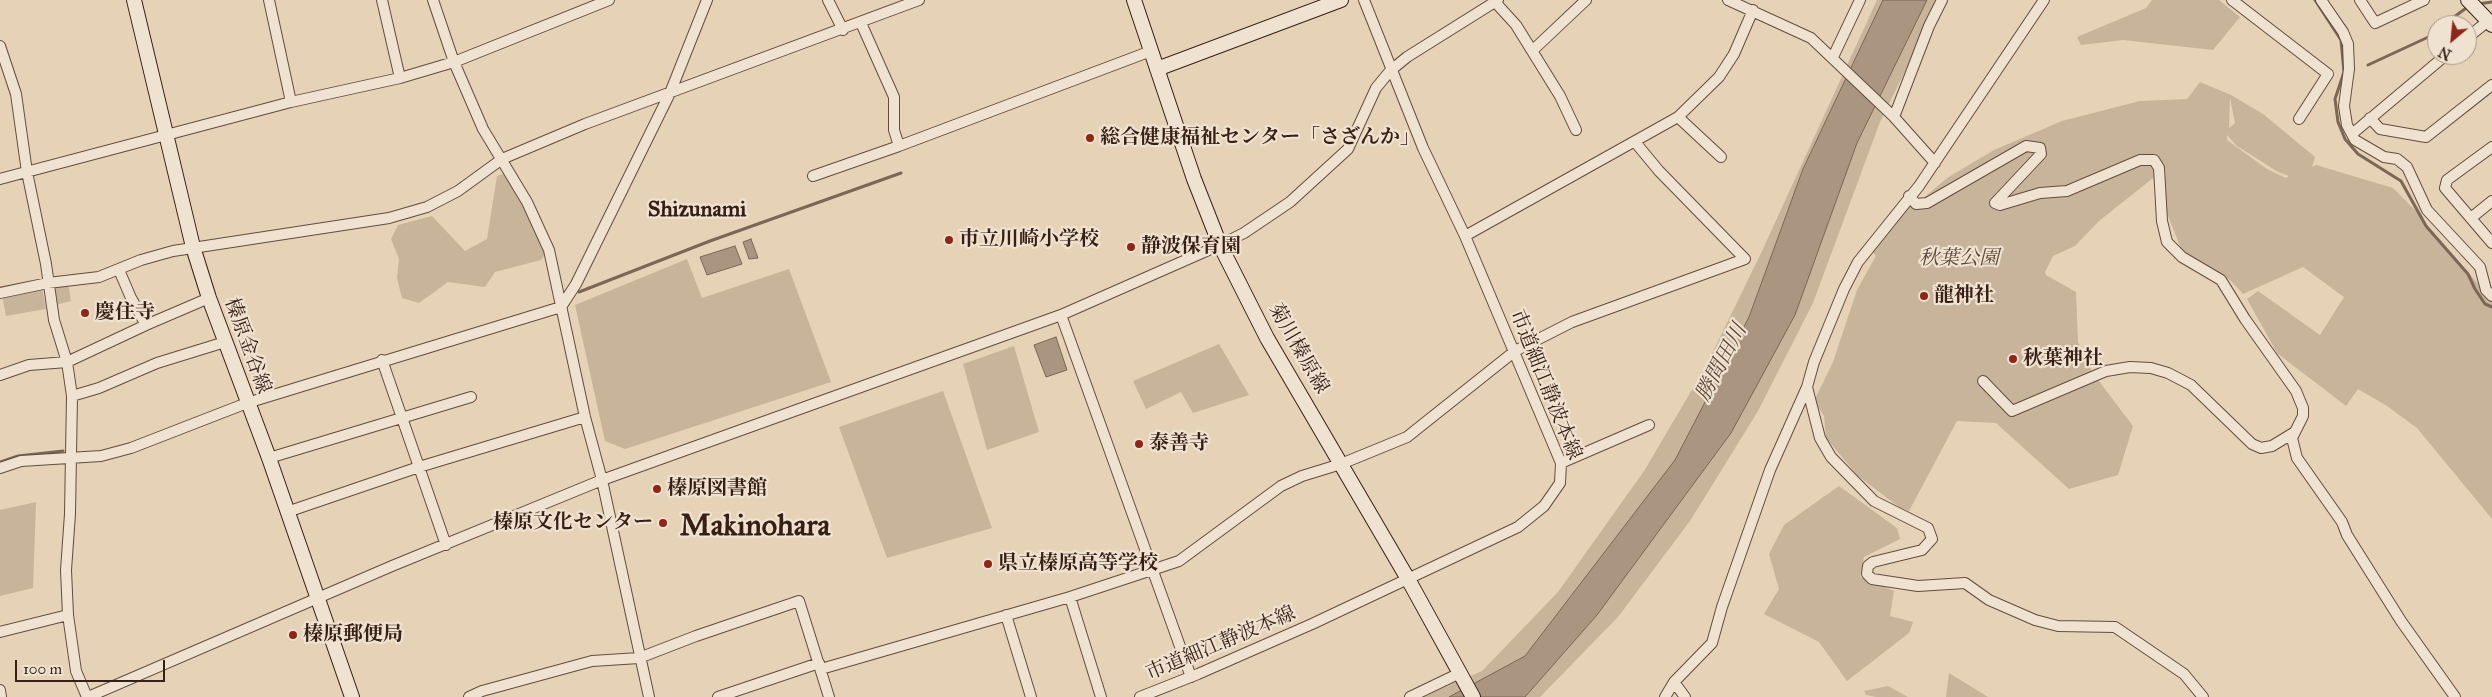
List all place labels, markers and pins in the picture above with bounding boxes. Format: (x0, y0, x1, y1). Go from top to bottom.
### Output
place label: 総合健康福祉センター「さざんか」 (1100, 126, 1420, 150)
marker: 総合健康福祉センター「さざんか」 (1084, 132, 1096, 144)
place label: 市立川崎小学校 (959, 228, 1099, 252)
marker: 市立川崎小学校 (943, 234, 955, 246)
place label: 静波保育園 (1141, 235, 1241, 259)
marker: 静波保育園 (1125, 241, 1137, 253)
place label: 龍神社 (1934, 284, 1994, 308)
marker: 龍神社 (1918, 290, 1930, 302)
place label: 慶住寺 (95, 301, 155, 325)
marker: 慶住寺 (79, 307, 91, 319)
place label: 秋葉神社 (2023, 347, 2103, 371)
marker: 秋葉神社 (2007, 353, 2019, 365)
place label: 泰善寺 (1149, 432, 1209, 456)
marker: 泰善寺 (1133, 438, 1145, 450)
place label: 榛原図書館 (667, 477, 767, 501)
marker: 榛原図書館 (651, 483, 663, 495)
place label: 榛原文化センター (493, 511, 653, 535)
marker: 榛原文化センター (657, 517, 669, 529)
place label: 県立榛原高等学校 (998, 552, 1158, 576)
marker: 県立榛原高等学校 (982, 558, 994, 570)
place label: 榛原郵便局 (303, 623, 403, 647)
marker: 榛原郵便局 (287, 629, 299, 641)

